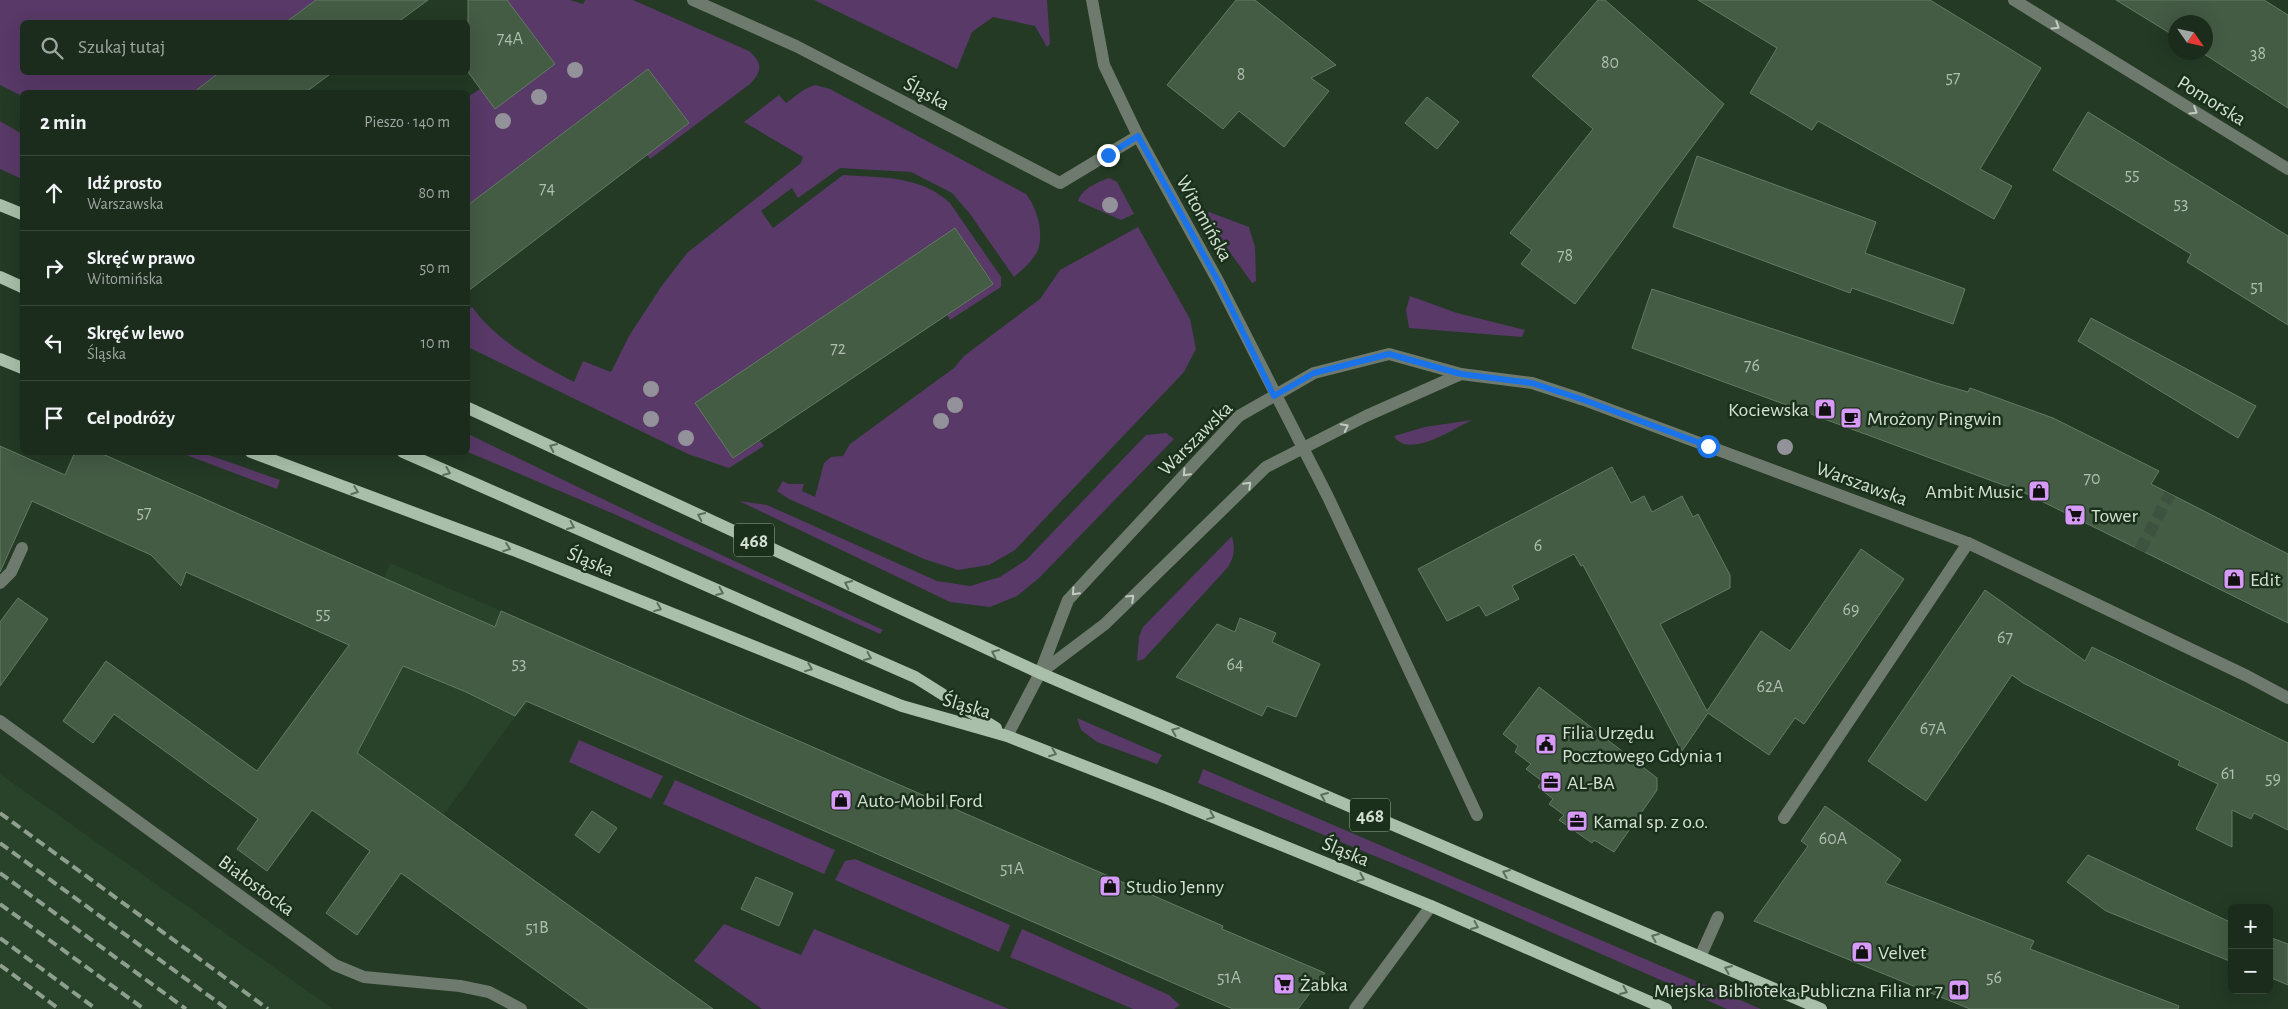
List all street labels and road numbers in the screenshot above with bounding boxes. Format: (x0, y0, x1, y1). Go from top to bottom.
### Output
street label: Pomorska (2174, 72, 2249, 130)
street label: Śląska (900, 73, 953, 114)
street label: Witomińska (1172, 172, 1236, 265)
street label: Warszawska (1155, 398, 1237, 480)
street label: Warszawska (1813, 458, 1910, 510)
road number: 468 (734, 524, 774, 556)
street label: Śląska (564, 543, 617, 580)
street label: Śląska (941, 689, 993, 722)
road number: 468 (1350, 798, 1390, 832)
street label: Śląska (1319, 833, 1372, 870)
street label: Białostocka (215, 852, 298, 920)

